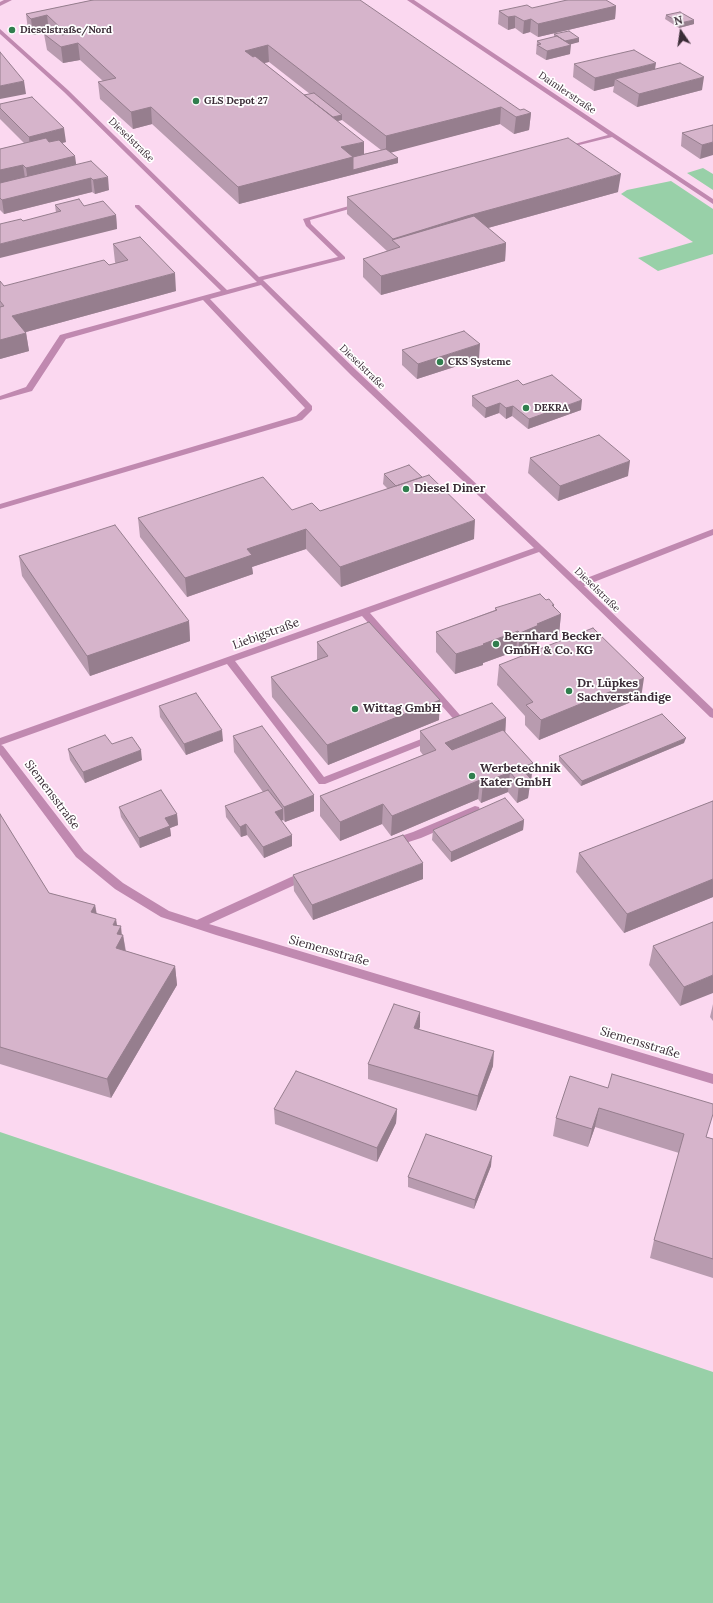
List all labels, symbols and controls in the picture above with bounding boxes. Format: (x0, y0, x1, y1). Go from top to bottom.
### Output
north arrow (661, 12, 701, 52)
text: N (673, 13, 684, 28)
place label: Dieselstraße/Nord (20, 24, 112, 36)
marker: Dieselstraße/Nord (7, 25, 17, 35)
street label: Daimlerstraße (536, 69, 598, 117)
place label: GLS Depot 27 (204, 95, 268, 107)
marker: GLS Depot 27 (191, 96, 201, 106)
street label: Dieselstraße (106, 115, 156, 165)
street label: Dieselstraße (337, 342, 387, 392)
place label: CKS Systeme (448, 356, 511, 368)
marker: CKS Systeme (435, 357, 445, 367)
place label: DEKRA (534, 402, 568, 414)
marker: DEKRA (521, 403, 531, 413)
place label: Diesel Diner (414, 482, 485, 496)
marker: Diesel Diner (401, 484, 411, 494)
street label: Dieselstraße (572, 565, 622, 615)
street label: Liebigstraße (231, 615, 301, 653)
place label: Bernhard Becker GmbH & Co. KG (504, 630, 601, 658)
marker: Bernhard Becker GmbH & Co. KG (491, 639, 501, 649)
place label: Dr. Lüpkes Sachverständige (577, 677, 671, 705)
marker: Dr. Lüpkes Sachverständige (564, 686, 574, 696)
place label: Wittag GmbH (363, 702, 441, 716)
marker: Wittag GmbH (350, 704, 360, 714)
street label: Siemensstraße (21, 758, 83, 832)
place label: Werbetechnik Kater GmbH (480, 762, 561, 790)
marker: Werbetechnik Kater GmbH (467, 771, 477, 781)
street label: Siemensstraße (287, 933, 371, 969)
street label: Siemensstraße (598, 1024, 682, 1062)

